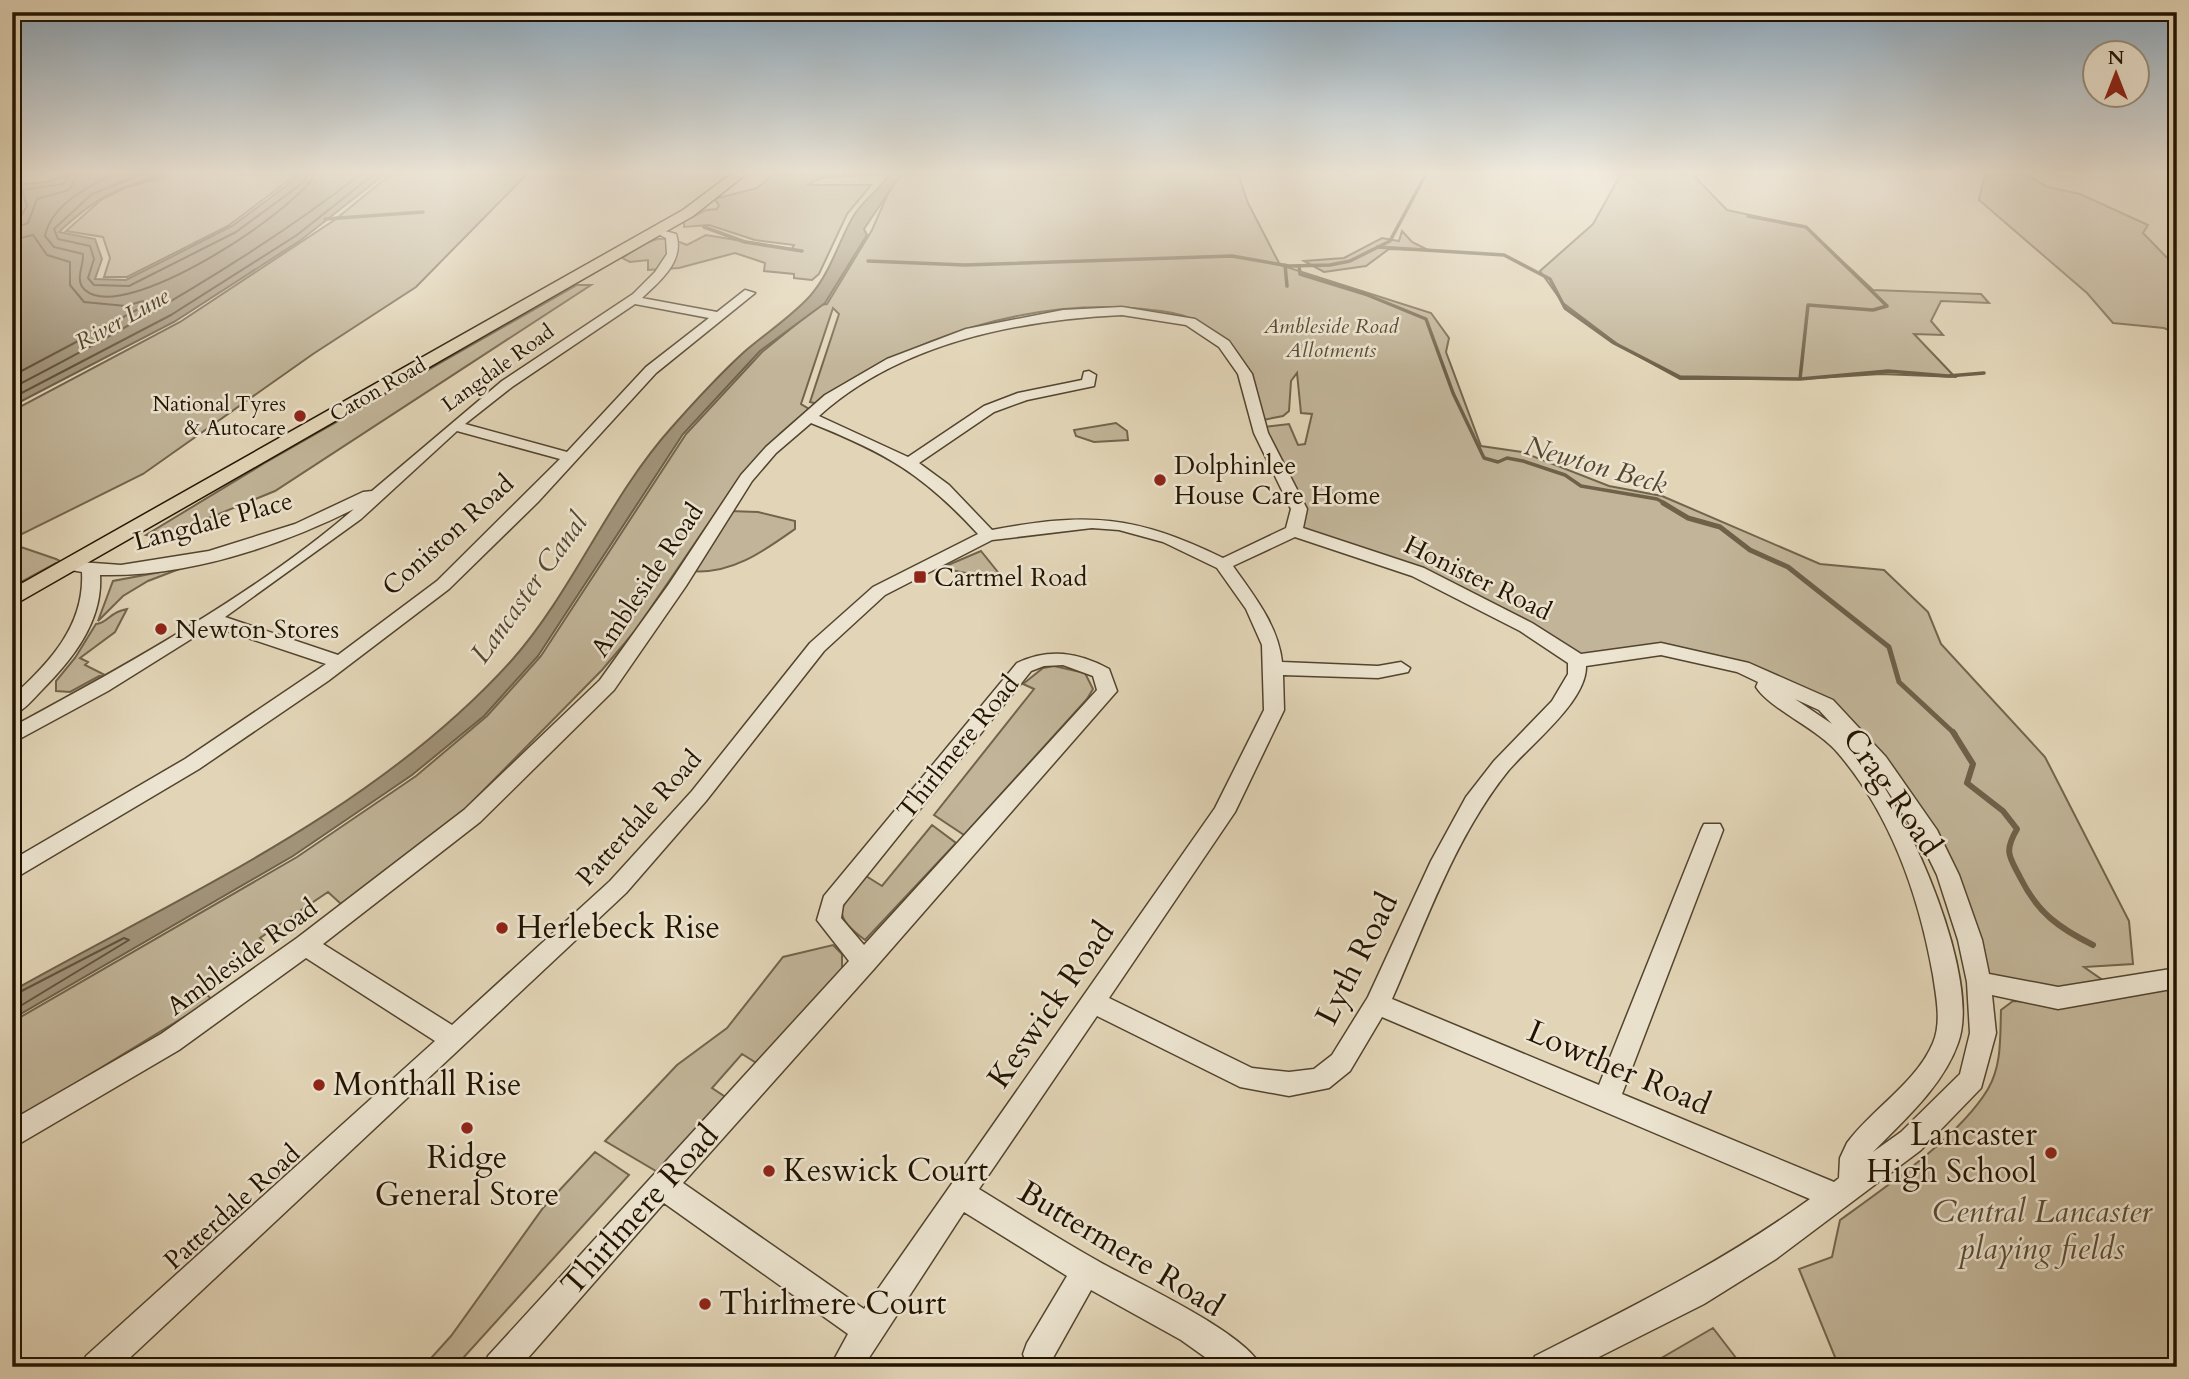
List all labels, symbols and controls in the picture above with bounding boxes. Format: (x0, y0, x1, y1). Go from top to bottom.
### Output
north arrow (2080, 38, 2150, 108)
text: N (2108, 45, 2125, 71)
water label: River Lune (70, 281, 174, 357)
park label: Ambleside Road Allotments (1263, 312, 1399, 365)
street label: Langdale Road (436, 317, 560, 419)
street label: Caton Road (324, 351, 432, 429)
place label: National Tyres & Autocare (152, 390, 286, 443)
marker: National Tyres & Autocare (292, 408, 308, 424)
water label: Newton Beck (1520, 427, 1672, 503)
place label: Dolphinlee House Care Home (1174, 448, 1381, 513)
street label: Coniston Road (375, 466, 521, 604)
marker: Dolphinlee House Care Home (1152, 472, 1168, 488)
street label: Langdale Place (129, 483, 297, 559)
street label: Ambleside Road (583, 496, 712, 664)
water label: Lancaster Canal (462, 504, 597, 671)
street label: Honister Road (1398, 527, 1558, 629)
place label: Cartmel Road (934, 560, 1088, 595)
marker: Cartmel Road (912, 569, 928, 585)
place label: Newton Stores (175, 612, 339, 647)
marker: Newton Stores (153, 621, 169, 637)
street label: Thirlmere Road (889, 667, 1027, 826)
street label: Crag Road (1832, 719, 1952, 865)
street label: Patterdale Road (568, 742, 710, 894)
street label: Lyth Road (1305, 885, 1409, 1033)
street label: Ambleside Road (159, 890, 325, 1024)
place label: Herlebeck Rise (516, 906, 720, 950)
street label: Keswick Road (977, 913, 1125, 1097)
marker: Herlebeck Rise (494, 920, 510, 936)
street label: Lowther Road (1521, 1010, 1717, 1126)
place label: Monthall Rise (333, 1063, 521, 1107)
marker: Monthall Rise (311, 1077, 327, 1093)
place label: Lancaster High School (1866, 1113, 2037, 1194)
street label: Thirlmere Road (551, 1115, 729, 1305)
marker: Ridge General Store (459, 1120, 475, 1136)
street label: Patterdale Road (156, 1136, 308, 1278)
place label: Ridge General Store (375, 1136, 559, 1217)
marker: Lancaster High School (2043, 1145, 2059, 1161)
place label: Keswick Court (783, 1149, 988, 1193)
marker: Keswick Court (761, 1163, 777, 1179)
street label: Buttermere Road (1010, 1170, 1232, 1328)
park label: Central Lancaster playing fields (1932, 1190, 2153, 1271)
place label: Thirlmere Court (719, 1282, 946, 1326)
marker: Thirlmere Court (697, 1296, 713, 1312)

